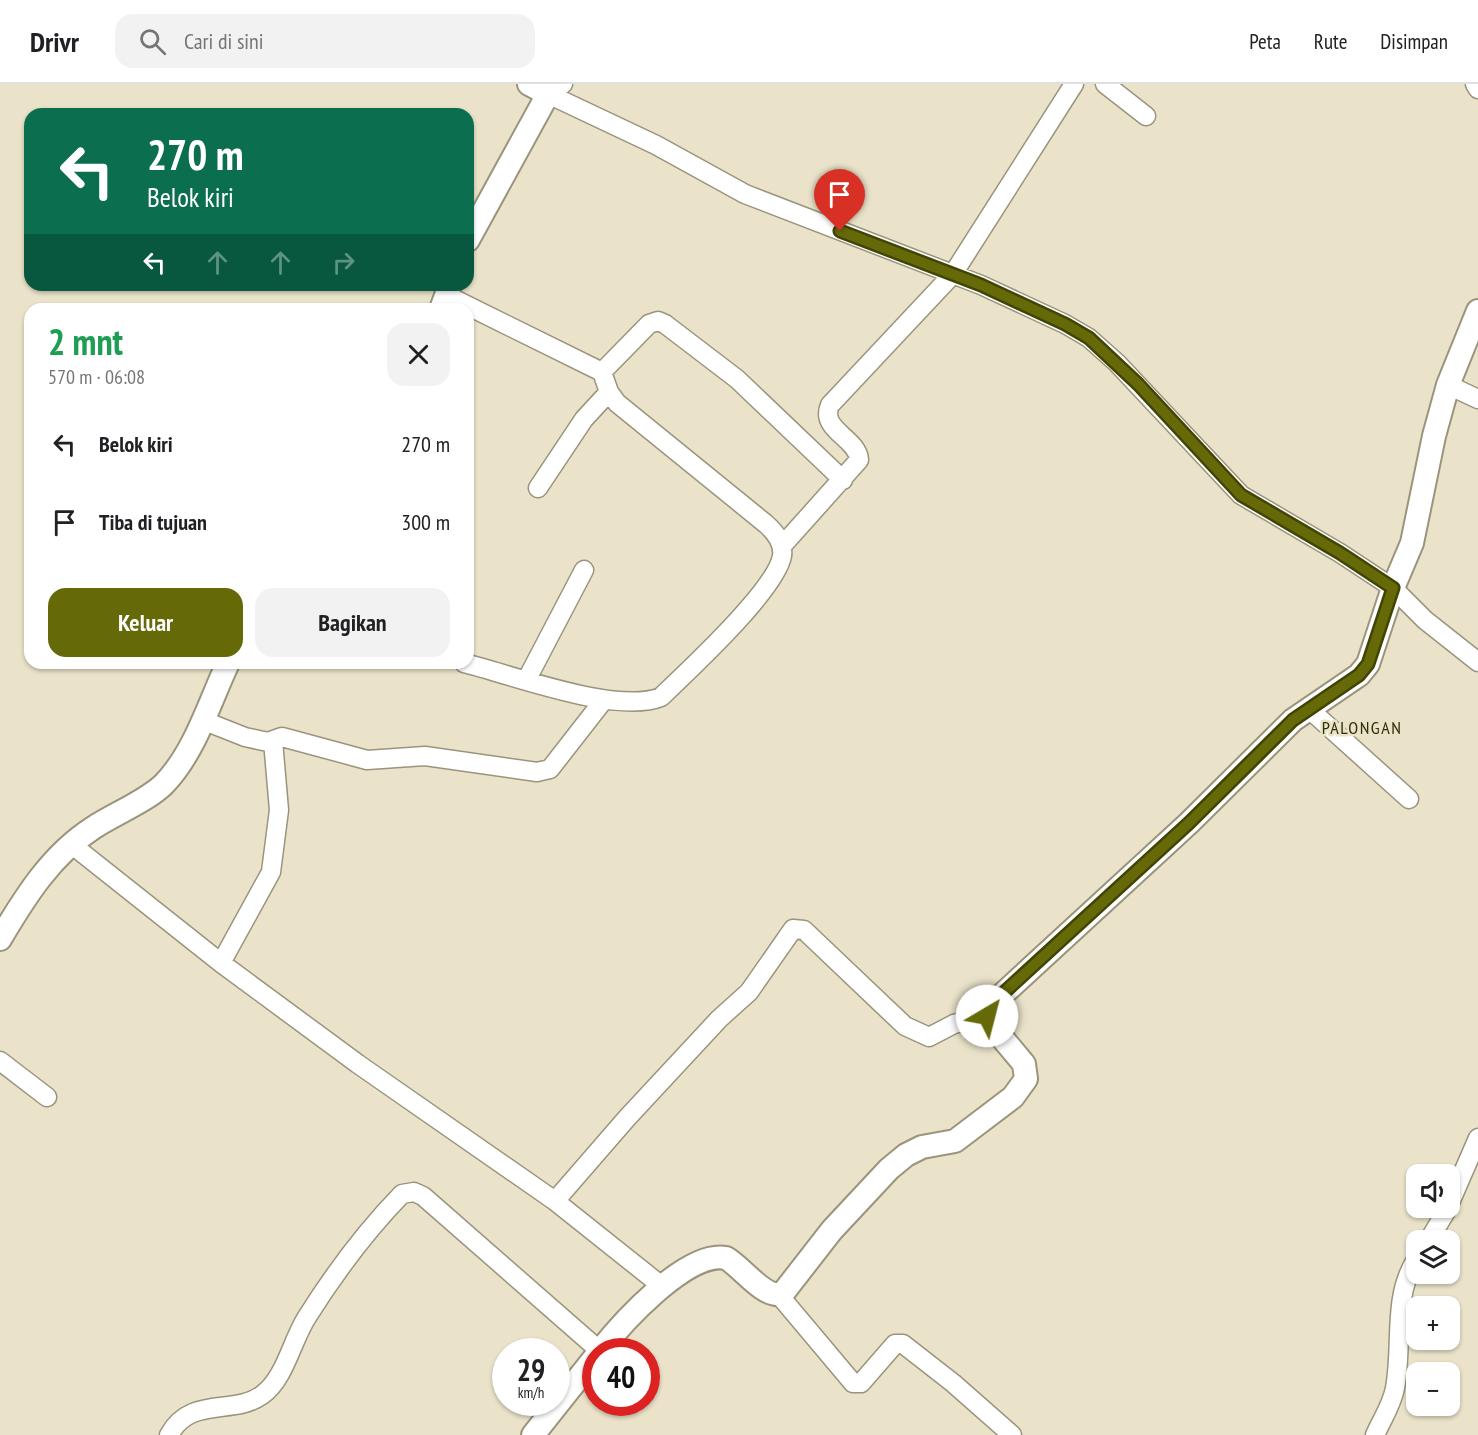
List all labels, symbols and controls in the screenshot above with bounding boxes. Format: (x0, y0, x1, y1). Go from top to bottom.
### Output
search box (115, 14, 535, 68)
text: Drivr (30, 23, 79, 60)
icon: search (136, 25, 169, 58)
text: Cari di sini (184, 27, 264, 55)
text: Peta (1249, 28, 1281, 55)
text: Rute (1314, 28, 1347, 55)
text: Disimpan (1380, 28, 1448, 55)
text: 270 m (147, 127, 244, 182)
icon: left (48, 132, 126, 210)
pin (814, 169, 865, 231)
icon: arrive (823, 178, 856, 211)
text: Belok kiri (147, 180, 234, 214)
icon: left (138, 246, 171, 279)
icon: ahead (201, 246, 234, 279)
icon: ahead (264, 246, 297, 279)
icon: right (327, 246, 360, 279)
text: 2 mnt (48, 318, 123, 365)
button: close (387, 323, 450, 386)
text: 570 m · 06:08 (48, 364, 145, 390)
icon: left (48, 428, 81, 461)
text: Belok kiri (99, 430, 173, 458)
text: 270 m (401, 430, 450, 458)
icon: arrive (48, 506, 81, 539)
text: Tiba di tujuan (99, 508, 207, 536)
text: 300 m (401, 508, 450, 536)
button: Keluar (48, 588, 243, 657)
button: Bagikan (255, 588, 450, 657)
district label: PALONGAN (1322, 716, 1402, 739)
position arrow (955, 984, 1019, 1048)
map controls (1406, 1164, 1460, 1416)
button: sound (1406, 1164, 1460, 1218)
button: layers (1406, 1230, 1460, 1284)
button: + (1406, 1296, 1460, 1350)
speed limit sign: 40 (582, 1338, 660, 1416)
text: 29 (517, 1350, 545, 1389)
button: − (1406, 1362, 1460, 1416)
text: km/h (518, 1383, 544, 1402)

